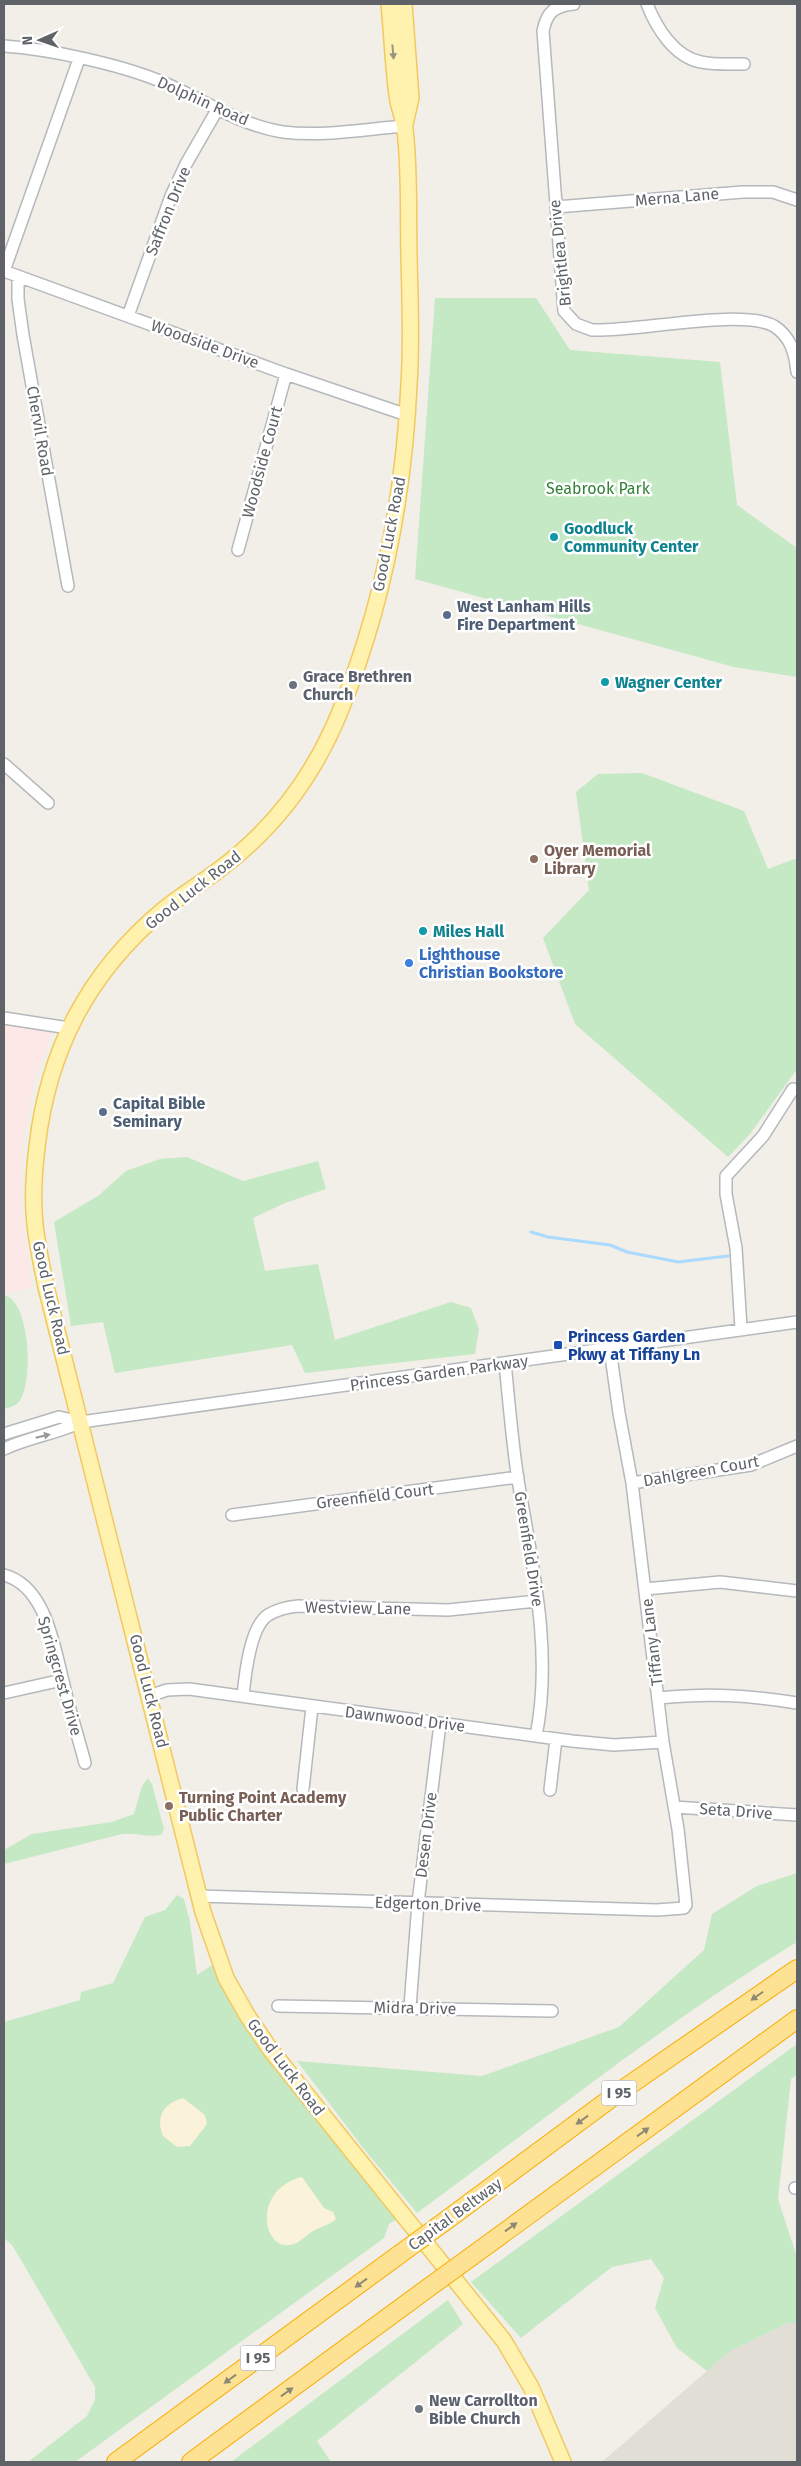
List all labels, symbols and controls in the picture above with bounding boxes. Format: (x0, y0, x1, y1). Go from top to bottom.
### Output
north arrow (15, 15, 65, 65)
text: N (19, 35, 36, 45)
one-way arrow (390, 45, 398, 61)
street label: Dolphin Road (154, 72, 252, 130)
street label: Saffron Drive (142, 164, 194, 258)
street label: Merna Lane (634, 184, 720, 210)
street label: Brightlea Drive (545, 199, 575, 307)
street label: Woodside Drive (148, 316, 262, 372)
street label: Chervil Road (23, 384, 57, 478)
street label: Woodside Court (238, 404, 286, 520)
street label: Good Luck Road (369, 475, 409, 593)
park label: Seabrook Park (546, 479, 651, 498)
place label: Goodluck Community Center (564, 519, 699, 556)
marker: Goodluck Community Center (548, 531, 560, 543)
place label: West Lanham Hills Fire Department (457, 597, 591, 634)
marker: West Lanham Hills Fire Department (441, 609, 453, 621)
place label: Grace Brethren Church (303, 667, 412, 704)
place label: Wagner Center (615, 673, 722, 692)
marker: Wagner Center (599, 676, 611, 688)
marker: Grace Brethren Church (287, 679, 299, 691)
place label: Oyer Memorial Library (544, 841, 651, 878)
street label: Good Luck Road (141, 847, 245, 933)
marker: Oyer Memorial Library (528, 853, 540, 865)
place label: Miles Hall (433, 922, 504, 941)
marker: Miles Hall (417, 925, 429, 937)
place label: Lighthouse Christian Bookstore (419, 945, 564, 982)
marker: Lighthouse Christian Bookstore (403, 957, 415, 969)
place label: Capital Bible Seminary (113, 1094, 206, 1131)
marker: Capital Bible Seminary (97, 1106, 109, 1118)
street label: Good Luck Road (29, 1239, 73, 1357)
place label: Princess Garden Pkwy at Tiffany Ln (568, 1327, 700, 1364)
marker: Princess Garden Pkwy at Tiffany Ln (552, 1339, 564, 1351)
street label: Princess Garden Parkway (349, 1351, 529, 1395)
one-way arrow (35, 1432, 50, 1440)
street label: Dahlgreen Court (642, 1451, 761, 1491)
street label: Greenfield Court (315, 1479, 435, 1513)
street label: Greenfield Drive (511, 1490, 547, 1608)
street label: Tiffany Lane (637, 1597, 667, 1687)
street label: Westview Lane (305, 1598, 411, 1618)
street label: Springcrest Drive (34, 1614, 86, 1738)
street label: Good Luck Road (126, 1632, 172, 1750)
street label: Dawnwood Drive (344, 1702, 466, 1736)
place label: Turning Point Academy Public Charter (179, 1788, 347, 1825)
street label: Desen Drive (411, 1791, 441, 1879)
street label: Seta Drive (699, 1799, 773, 1823)
marker: Turning Point Academy Public Charter (163, 1800, 175, 1812)
street label: Edgerton Drive (374, 1893, 482, 1915)
one-way arrow (750, 1991, 763, 2001)
street label: Midra Drive (374, 1998, 456, 2018)
street label: Good Luck Road (243, 2015, 329, 2119)
road number: I 95 (602, 2080, 636, 2106)
one-way arrow (575, 2115, 588, 2125)
one-way arrow (636, 2126, 649, 2137)
street label: Capital Beltway (404, 2174, 506, 2254)
one-way arrow (504, 2222, 517, 2233)
one-way arrow (355, 2277, 368, 2288)
road number: I 95 (240, 2346, 276, 2370)
one-way arrow (224, 2373, 237, 2384)
one-way arrow (280, 2387, 294, 2397)
place label: New Carrollton Bible Church (429, 2391, 538, 2428)
marker: New Carrollton Bible Church (413, 2403, 425, 2415)

